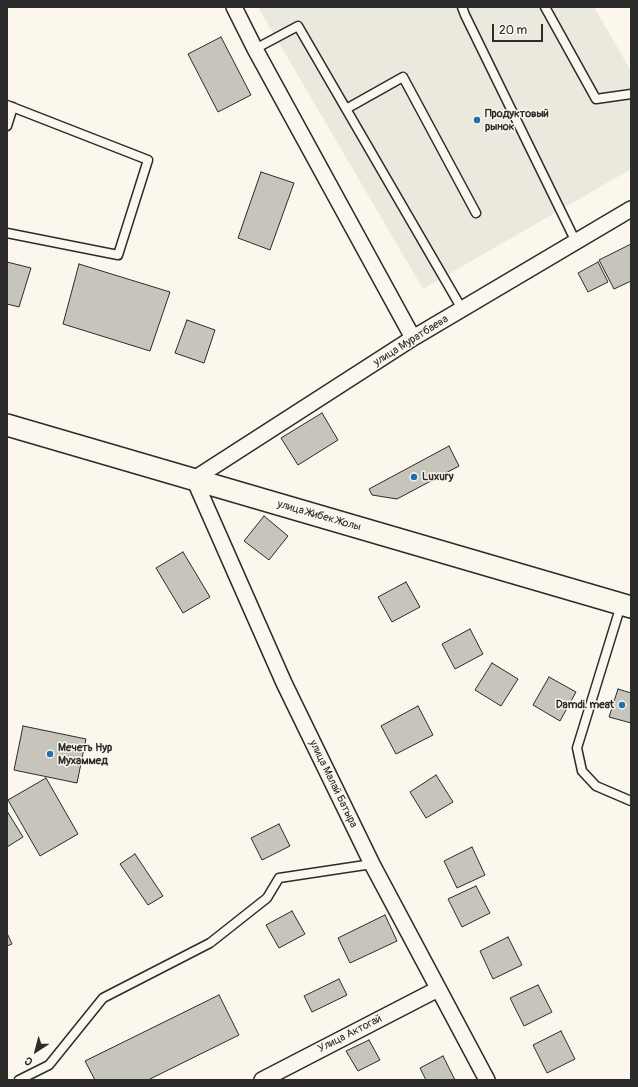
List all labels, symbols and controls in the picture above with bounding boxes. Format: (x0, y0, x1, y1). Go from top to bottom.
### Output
scale bar (494, 16, 545, 42)
text: 20 m (499, 23, 527, 38)
place label: Продуктовый рынок (485, 107, 549, 133)
marker: Продуктовый рынок (472, 115, 482, 125)
street label: улица Муратбаева (371, 313, 451, 369)
place label: Luxury (422, 470, 453, 484)
marker: Luxury (409, 472, 419, 482)
street label: улица Жибек Жолы (276, 498, 362, 534)
place label: Damdi. meat (556, 698, 614, 712)
marker: Damdi. meat (617, 700, 627, 710)
street label: улица Малай Батыра (306, 738, 360, 830)
place label: Мечеть Нур Мухаммед (58, 741, 112, 767)
marker: Мечеть Нур Мухаммед (45, 749, 55, 759)
street label: Улица Актогай (316, 1012, 384, 1056)
north arrow (16, 1031, 56, 1071)
text: С (22, 1054, 35, 1068)

